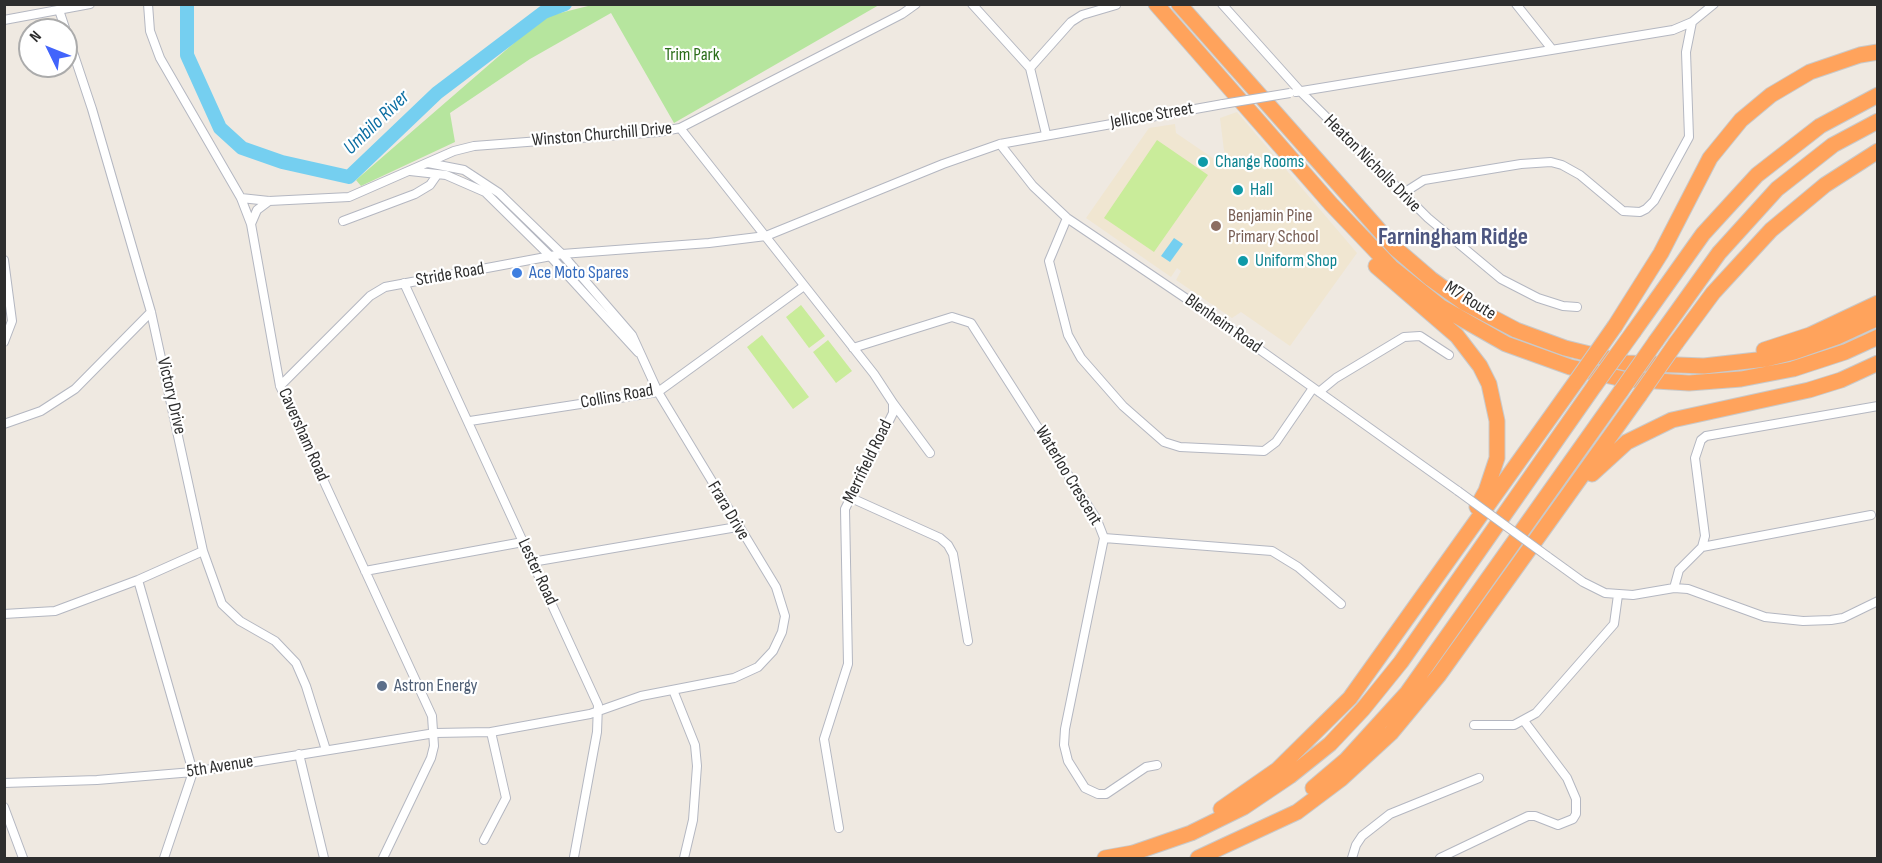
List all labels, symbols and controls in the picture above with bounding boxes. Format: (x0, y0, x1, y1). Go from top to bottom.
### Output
north arrow (18, 18, 78, 78)
text: N (26, 27, 46, 46)
park label: Trim Park (664, 44, 720, 66)
water label: Umbilo River (339, 86, 415, 160)
street label: Jellicoe Street (1109, 98, 1195, 134)
street label: Heaton Nicholls Drive (1319, 111, 1425, 217)
street label: Winston Churchill Drive (531, 118, 673, 152)
place label: Change Rooms (1215, 151, 1304, 173)
marker: Change Rooms (1196, 155, 1210, 169)
place label: Hall (1250, 179, 1273, 201)
marker: Hall (1231, 183, 1245, 197)
place label: Benjamin Pine Primary School (1228, 205, 1319, 248)
marker: Benjamin Pine Primary School (1209, 219, 1223, 233)
district label: Farningham Ridge (1378, 224, 1528, 252)
place label: Uniform Shop (1255, 250, 1337, 272)
marker: Uniform Shop (1236, 254, 1250, 268)
street label: Stride Road (414, 258, 486, 292)
place label: Ace Moto Spares (529, 262, 629, 284)
marker: Ace Moto Spares (510, 266, 524, 280)
street label: M7 Route (1440, 277, 1500, 325)
street label: Blenheim Road (1180, 290, 1266, 358)
street label: Victory Drive (152, 356, 190, 436)
street label: Collins Road (579, 380, 655, 414)
street label: Caversham Road (273, 385, 333, 485)
street label: Merrifield Road (838, 417, 898, 507)
street label: Waterloo Crescent (1030, 422, 1106, 530)
street label: Frara Drive (702, 478, 754, 544)
street label: Lester Road (512, 535, 562, 609)
place label: Astron Energy (394, 675, 478, 697)
marker: Astron Energy (375, 679, 389, 693)
street label: 5th Avenue (185, 751, 255, 783)

